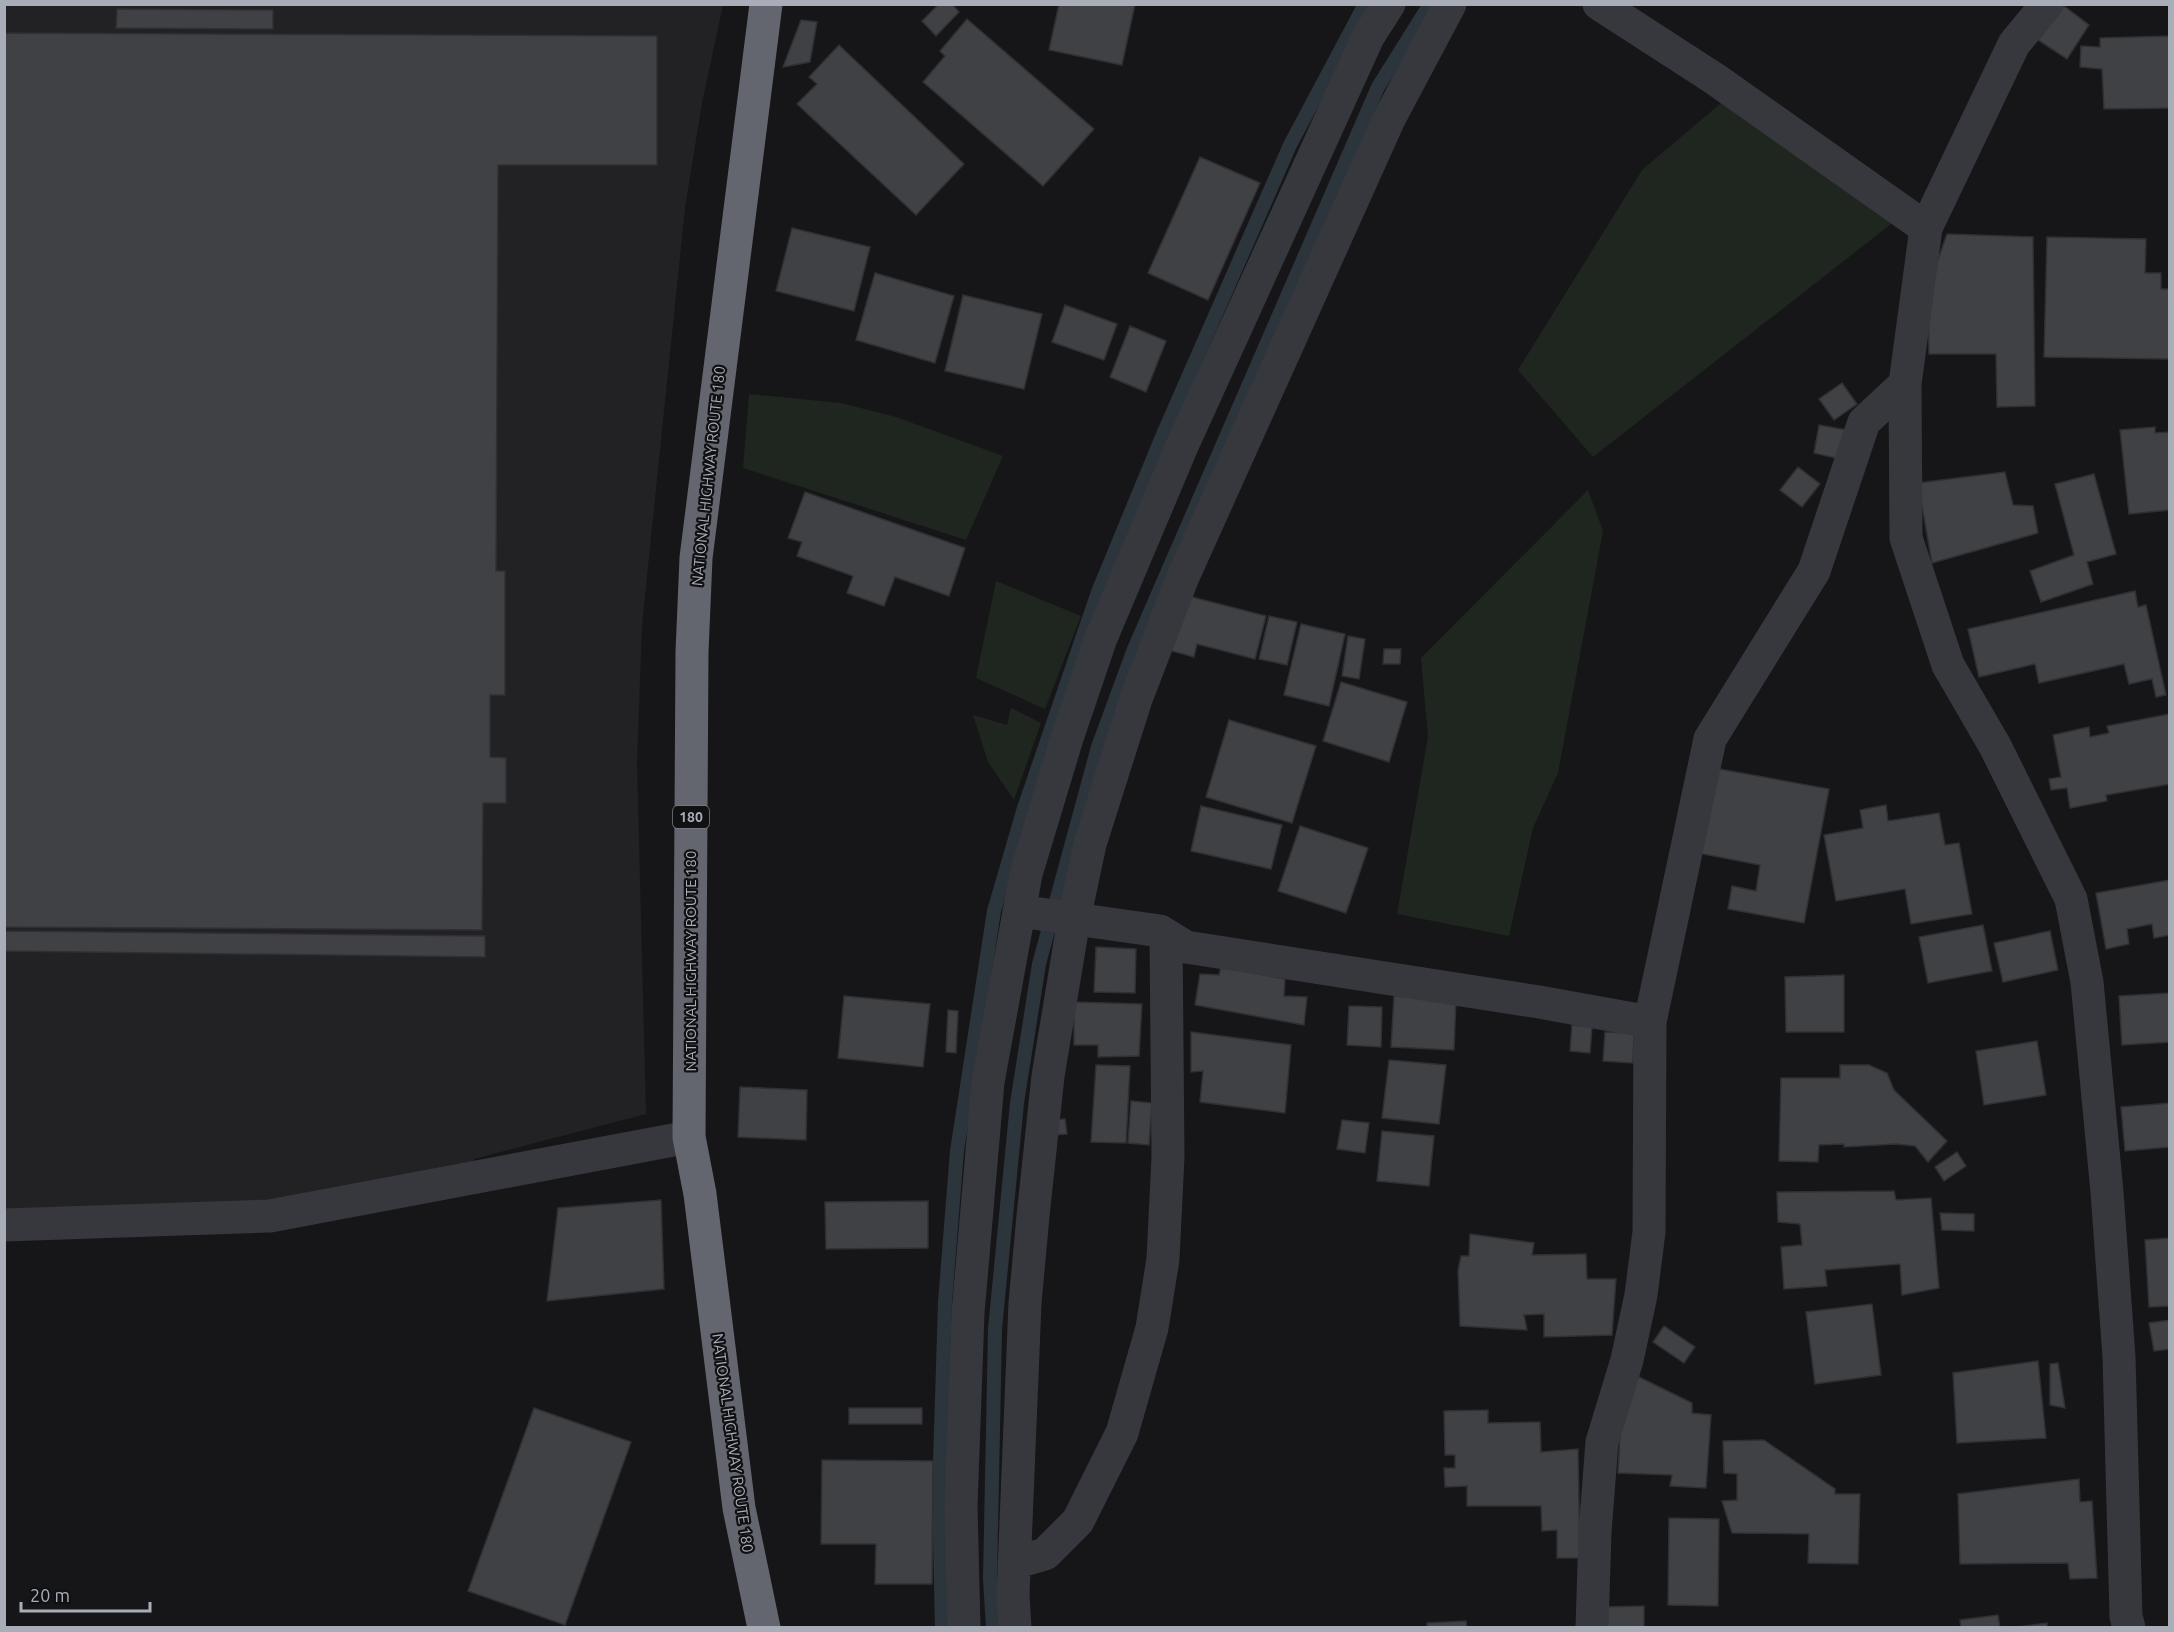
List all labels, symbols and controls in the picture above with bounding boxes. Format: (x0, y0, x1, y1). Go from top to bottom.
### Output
street label: NATIONAL HIGHWAY ROUTE 180 (688, 365, 728, 587)
road number: 180 (673, 806, 709, 828)
street label: NATIONAL HIGHWAY ROUTE 180 (682, 851, 699, 1071)
street label: NATIONAL HIGHWAY ROUTE 180 (709, 1332, 757, 1554)
scale bar (21, 1575, 150, 1613)
text: 20 m (30, 1585, 70, 1605)

